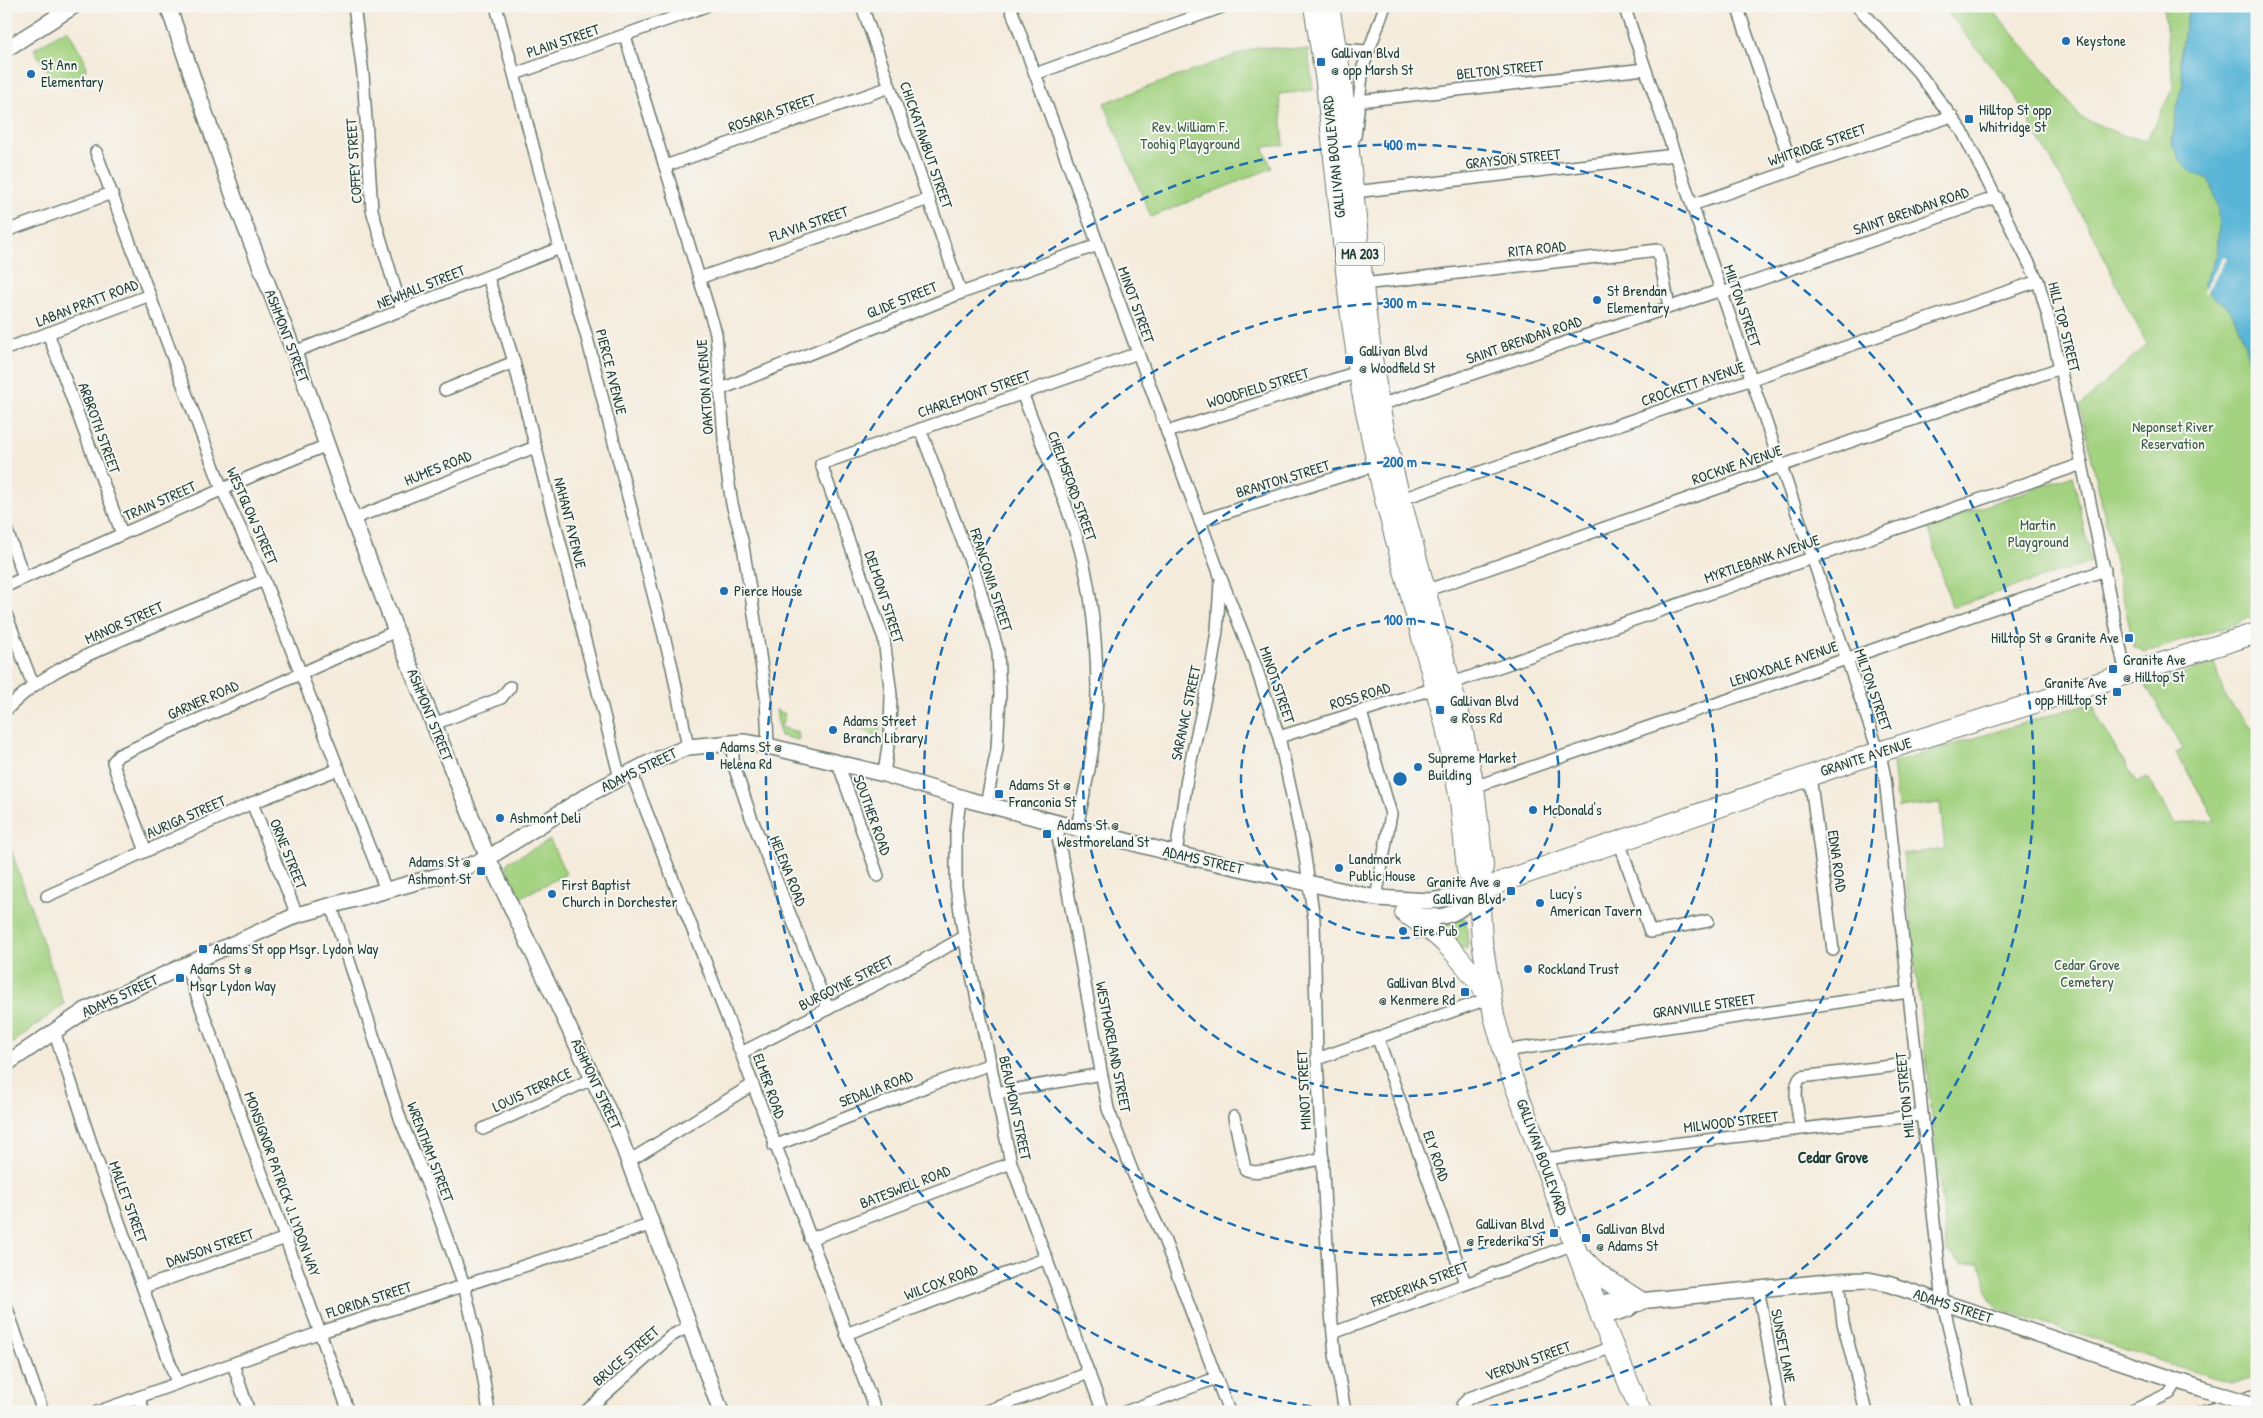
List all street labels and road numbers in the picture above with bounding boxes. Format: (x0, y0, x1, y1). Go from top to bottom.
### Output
street label: PLAIN STREET (523, 18, 603, 63)
street label: BELTON STREET (1455, 54, 1546, 85)
street label: CHICKATAWBUT STREET (895, 79, 958, 212)
street label: ROSARIA STREET (725, 87, 819, 137)
street label: GALLIVAN BOULEVARD (1317, 94, 1350, 219)
street label: COFFEY STREET (340, 117, 367, 204)
street label: WHITRIDGE STREET (1765, 118, 1870, 171)
street label: GRAYSON STREET (1464, 143, 1563, 174)
street label: SAINT BRENDAN ROAD (1850, 181, 1972, 240)
street label: FLAVIA STREET (766, 200, 852, 247)
street label: RITA ROAD (1507, 235, 1568, 262)
road number: MA 203 (1336, 242, 1384, 266)
street label: NEWHALL STREET (373, 259, 469, 314)
street label: MILTON STREET (1719, 262, 1767, 351)
street label: MINOT STREET (1113, 264, 1160, 347)
street label: LABAN PRATT ROAD (33, 273, 142, 332)
street label: GLIDE STREET (863, 275, 941, 323)
street label: HILL TOP STREET (2043, 280, 2086, 375)
street label: ASHMONT STREET (260, 286, 315, 386)
street label: SAINT BRENDAN ROAD (1463, 310, 1585, 369)
street label: PIERCE AVENUE (591, 327, 632, 417)
street label: OAKTON AVENUE (691, 338, 718, 435)
street label: CROCKETT AVENUE (1638, 356, 1748, 411)
street label: WOODFIELD STREET (1204, 362, 1313, 413)
street label: CHARLEMONT STREET (914, 364, 1034, 423)
street label: ARBROTH STREET (73, 379, 126, 477)
street label: CHELMSFORD STREET (1043, 428, 1102, 545)
street label: ROCKNE AVENUE (1689, 439, 1785, 490)
street label: HUMES ROAD (401, 444, 475, 491)
street label: BRANTON STREET (1233, 454, 1333, 503)
street label: WESTGLOW STREET (222, 464, 284, 569)
street label: TRAIN STREET (120, 475, 200, 526)
street label: NAHANT AVENUE (549, 475, 592, 571)
street label: FRANCONIA STREET (965, 524, 1018, 635)
street label: MYRTLEBANK AVENUE (1701, 529, 1823, 588)
street label: DELMONT STREET (860, 548, 910, 647)
street label: MANOR STREET (81, 596, 167, 649)
street label: LENOXDALE AVENUE (1727, 635, 1841, 692)
street label: MINOT STREET (1254, 643, 1301, 727)
street label: MILTON STREET (1850, 646, 1898, 735)
street label: SARANAC STREET (1165, 663, 1206, 762)
street label: ASHMONT STREET (402, 665, 459, 765)
street label: GARNER ROAD (164, 674, 242, 725)
street label: ROSS ROAD (1327, 676, 1393, 715)
street label: GRANITE AVENUE (1817, 732, 1915, 781)
street label: ADAMS STREET (597, 742, 681, 797)
street label: SOUTHER ROAD (848, 772, 897, 859)
street label: AURIGA STREET (143, 789, 230, 843)
street label: ORNE STREET (265, 815, 312, 893)
street label: EDNA ROAD (1823, 829, 1852, 894)
street label: HELENA ROAD (765, 832, 812, 910)
street label: ADAMS STREET (1161, 840, 1246, 879)
street label: BURGOYNE STREET (795, 949, 898, 1015)
street label: ADAMS STREET (78, 968, 162, 1022)
street label: WESTMORELAND STREET (1091, 980, 1137, 1115)
street label: GRANVILLE STREET (1651, 988, 1758, 1023)
street label: ASHMONT STREET (566, 1035, 627, 1133)
street label: MINOT STREET (1291, 1048, 1316, 1131)
street label: ELMER ROAD (748, 1050, 791, 1122)
street label: MILTON STREET (1889, 1050, 1919, 1139)
street label: BEAUMONT STREET (994, 1054, 1037, 1163)
street label: LOUIS TERRACE (489, 1062, 575, 1117)
street label: SEDALIA ROAD (836, 1065, 917, 1112)
street label: MONSIGNOR PATRICK J. LYDON WAY (239, 1088, 326, 1280)
street label: GALLIVAN BOULEVARD (1512, 1096, 1574, 1219)
street label: WRENTHAM STREET (402, 1099, 460, 1206)
street label: MILWOOD STREET (1682, 1105, 1781, 1138)
street label: ELY ROAD (1418, 1128, 1455, 1185)
street label: MALLET STREET (104, 1158, 153, 1247)
street label: BATESWELL ROAD (856, 1159, 954, 1213)
street label: DAWSON STREET (163, 1222, 257, 1272)
street label: FREDERIKA STREET (1367, 1255, 1472, 1312)
street label: WILCOX ROAD (901, 1258, 981, 1305)
street label: FLORIDA STREET (322, 1276, 415, 1324)
street label: ADAMS STREET (1911, 1283, 1996, 1328)
street label: SUNSET LANE (1766, 1307, 1801, 1385)
street label: BRUCE STREET (588, 1320, 664, 1390)
street label: VERDUN STREET (1482, 1335, 1574, 1386)

